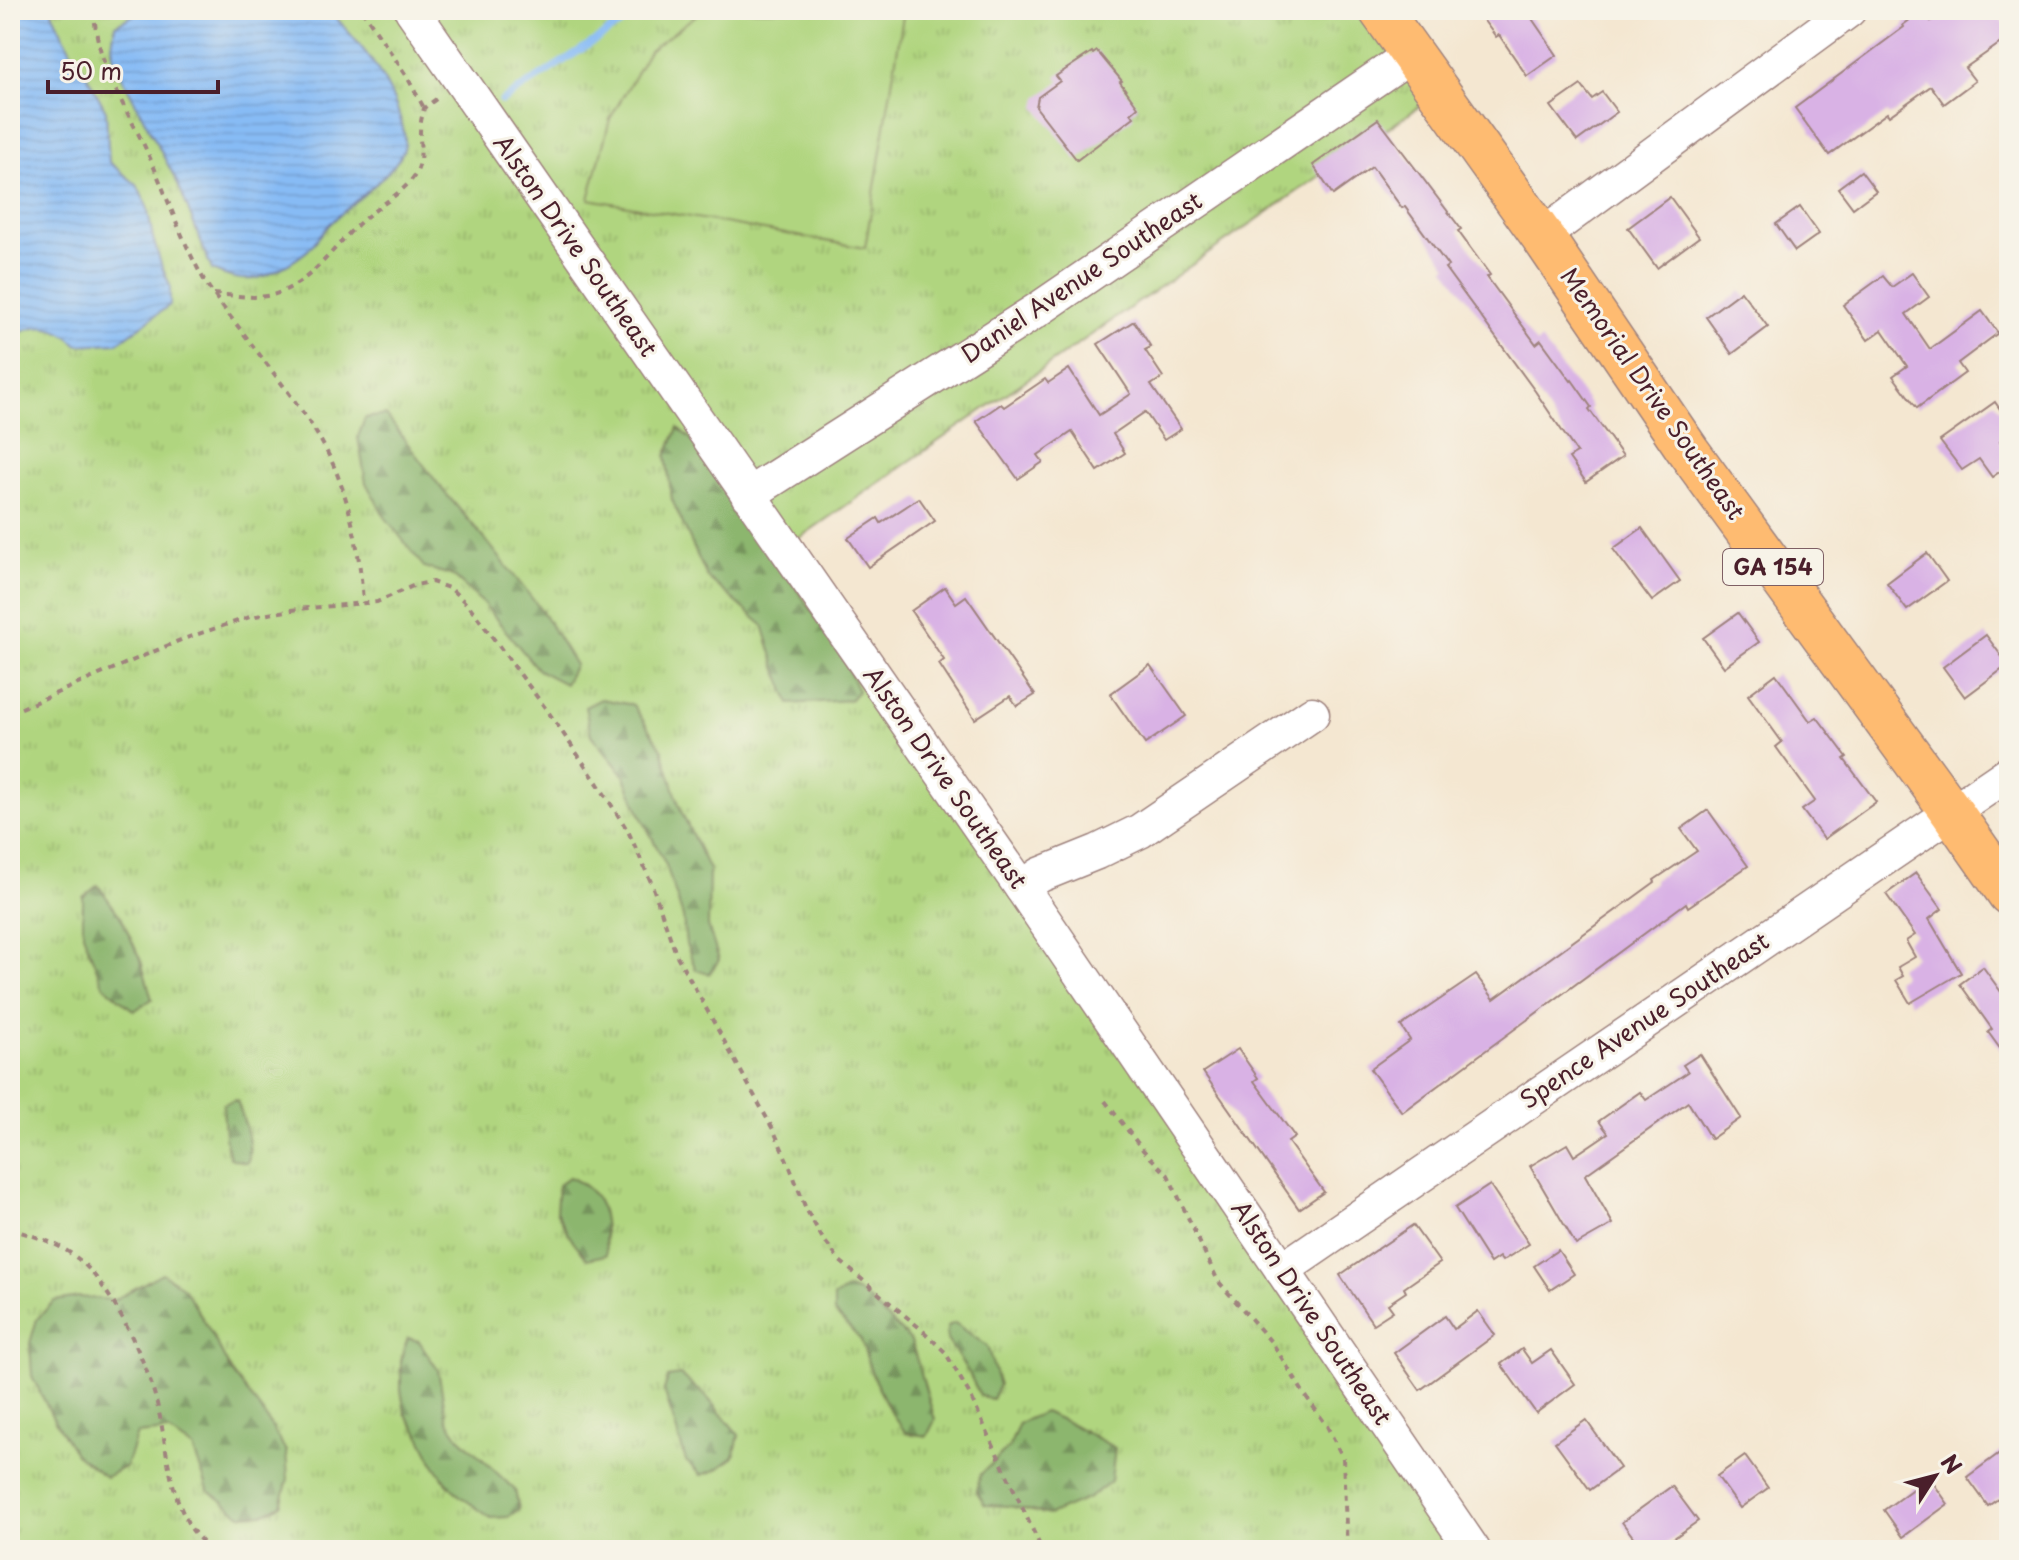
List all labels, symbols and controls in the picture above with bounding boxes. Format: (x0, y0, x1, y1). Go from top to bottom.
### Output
scale bar (48, 44, 218, 94)
text: 50 m (60, 52, 122, 88)
street label: Alston Drive Southeast (486, 126, 667, 363)
street label: Daniel Avenue Southeast (953, 182, 1209, 371)
street label: Memorial Drive Southeast (1553, 259, 1755, 526)
road number: GA 154 (1723, 549, 1823, 585)
street label: Alston Drive Southeast (856, 658, 1037, 895)
street label: Spence Avenue Southeast (1512, 922, 1776, 1116)
street label: Alston Drive Southeast (1224, 1192, 1402, 1432)
north arrow (1895, 1436, 1975, 1516)
text: N (1934, 1447, 1971, 1480)

